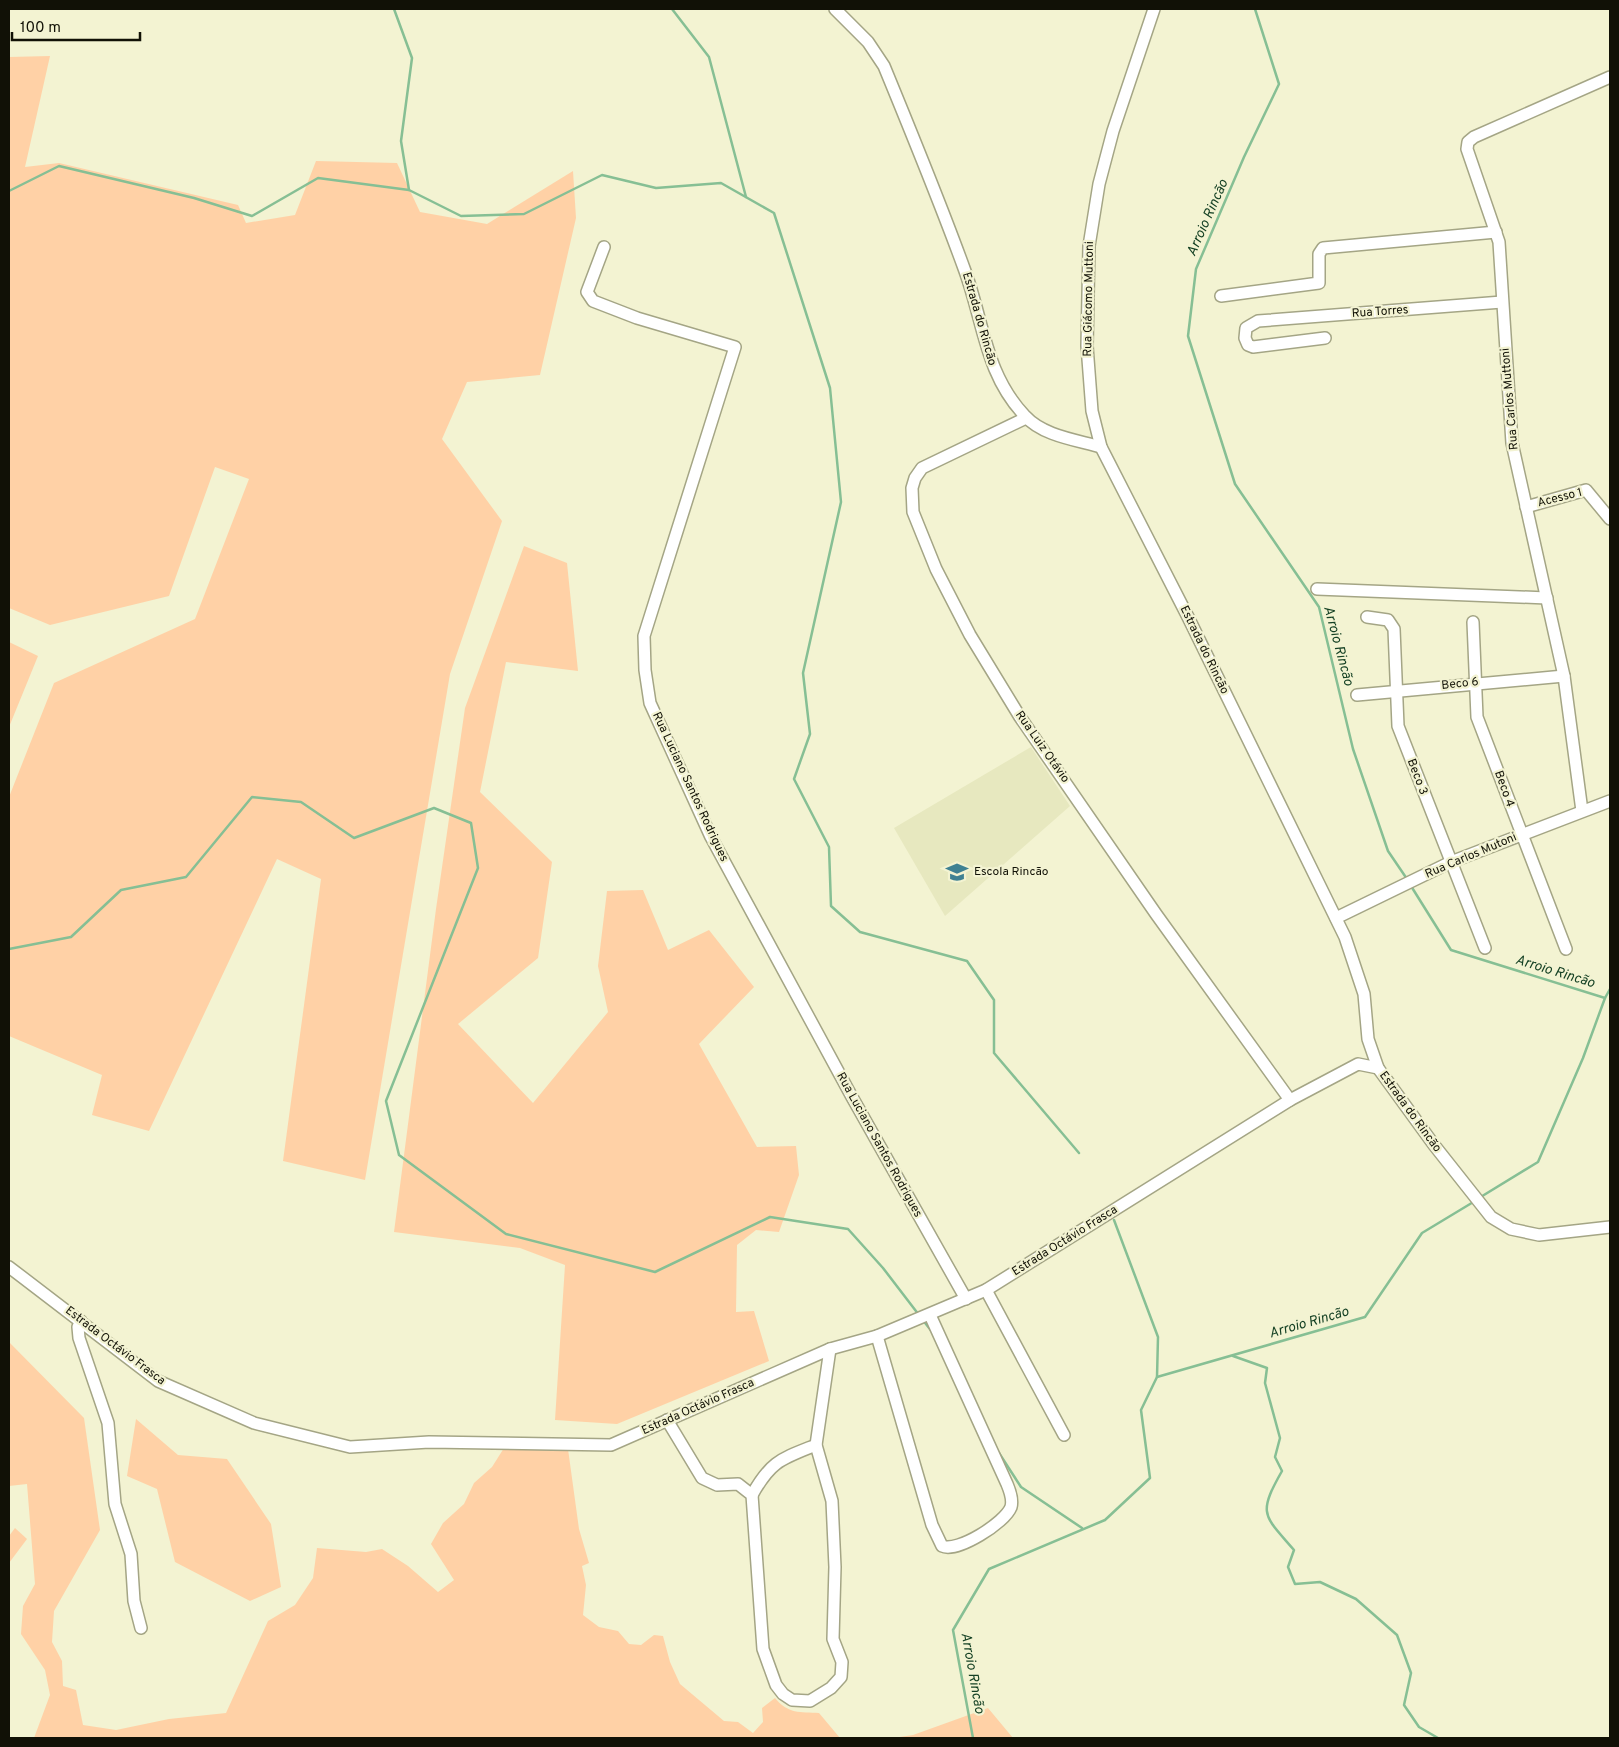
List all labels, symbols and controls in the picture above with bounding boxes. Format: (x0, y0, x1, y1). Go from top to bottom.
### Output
scale bar (12, 10, 140, 42)
text: 100 m (20, 19, 61, 38)
water label: Arroio Rincão (1184, 177, 1233, 259)
street label: Rua Giácomo Muttoni (1080, 241, 1098, 357)
street label: Estrada do Rincão (958, 270, 1000, 368)
street label: Rua Torres (1351, 302, 1409, 322)
street label: Rua Carlos Muttoni (1498, 347, 1522, 451)
street label: Acesso 1 (1536, 485, 1584, 511)
street label: Estrada do Rincão (1176, 603, 1232, 697)
water label: Arroio Rincão (1319, 604, 1357, 688)
street label: Beco 6 (1441, 674, 1479, 694)
street label: Rua Luiz Otávio (1011, 708, 1073, 786)
street label: Rua Luciano Santos Rodrigues (648, 710, 732, 864)
street label: Beco 3 (1403, 757, 1431, 797)
street label: Beco 4 (1490, 769, 1518, 809)
street label: Rua Carlos Mutoni (1423, 829, 1519, 883)
school or university icon: Escola Rincão (944, 859, 970, 885)
place label: Escola Rincão (974, 864, 1049, 880)
water label: Arroio Rincão (1513, 952, 1597, 992)
street label: Estrada do Rincão (1375, 1068, 1445, 1156)
street label: Rua Luciano Santos Rodrigues (832, 1070, 926, 1220)
street label: Estrada Octávio Frasca (1009, 1202, 1121, 1280)
street label: Estrada Octávio Frasca (62, 1303, 168, 1389)
water label: Arroio Rincão (1267, 1303, 1351, 1342)
street label: Estrada Octávio Frasca (639, 1375, 757, 1439)
water label: Arroio Rincão (957, 1631, 988, 1715)

